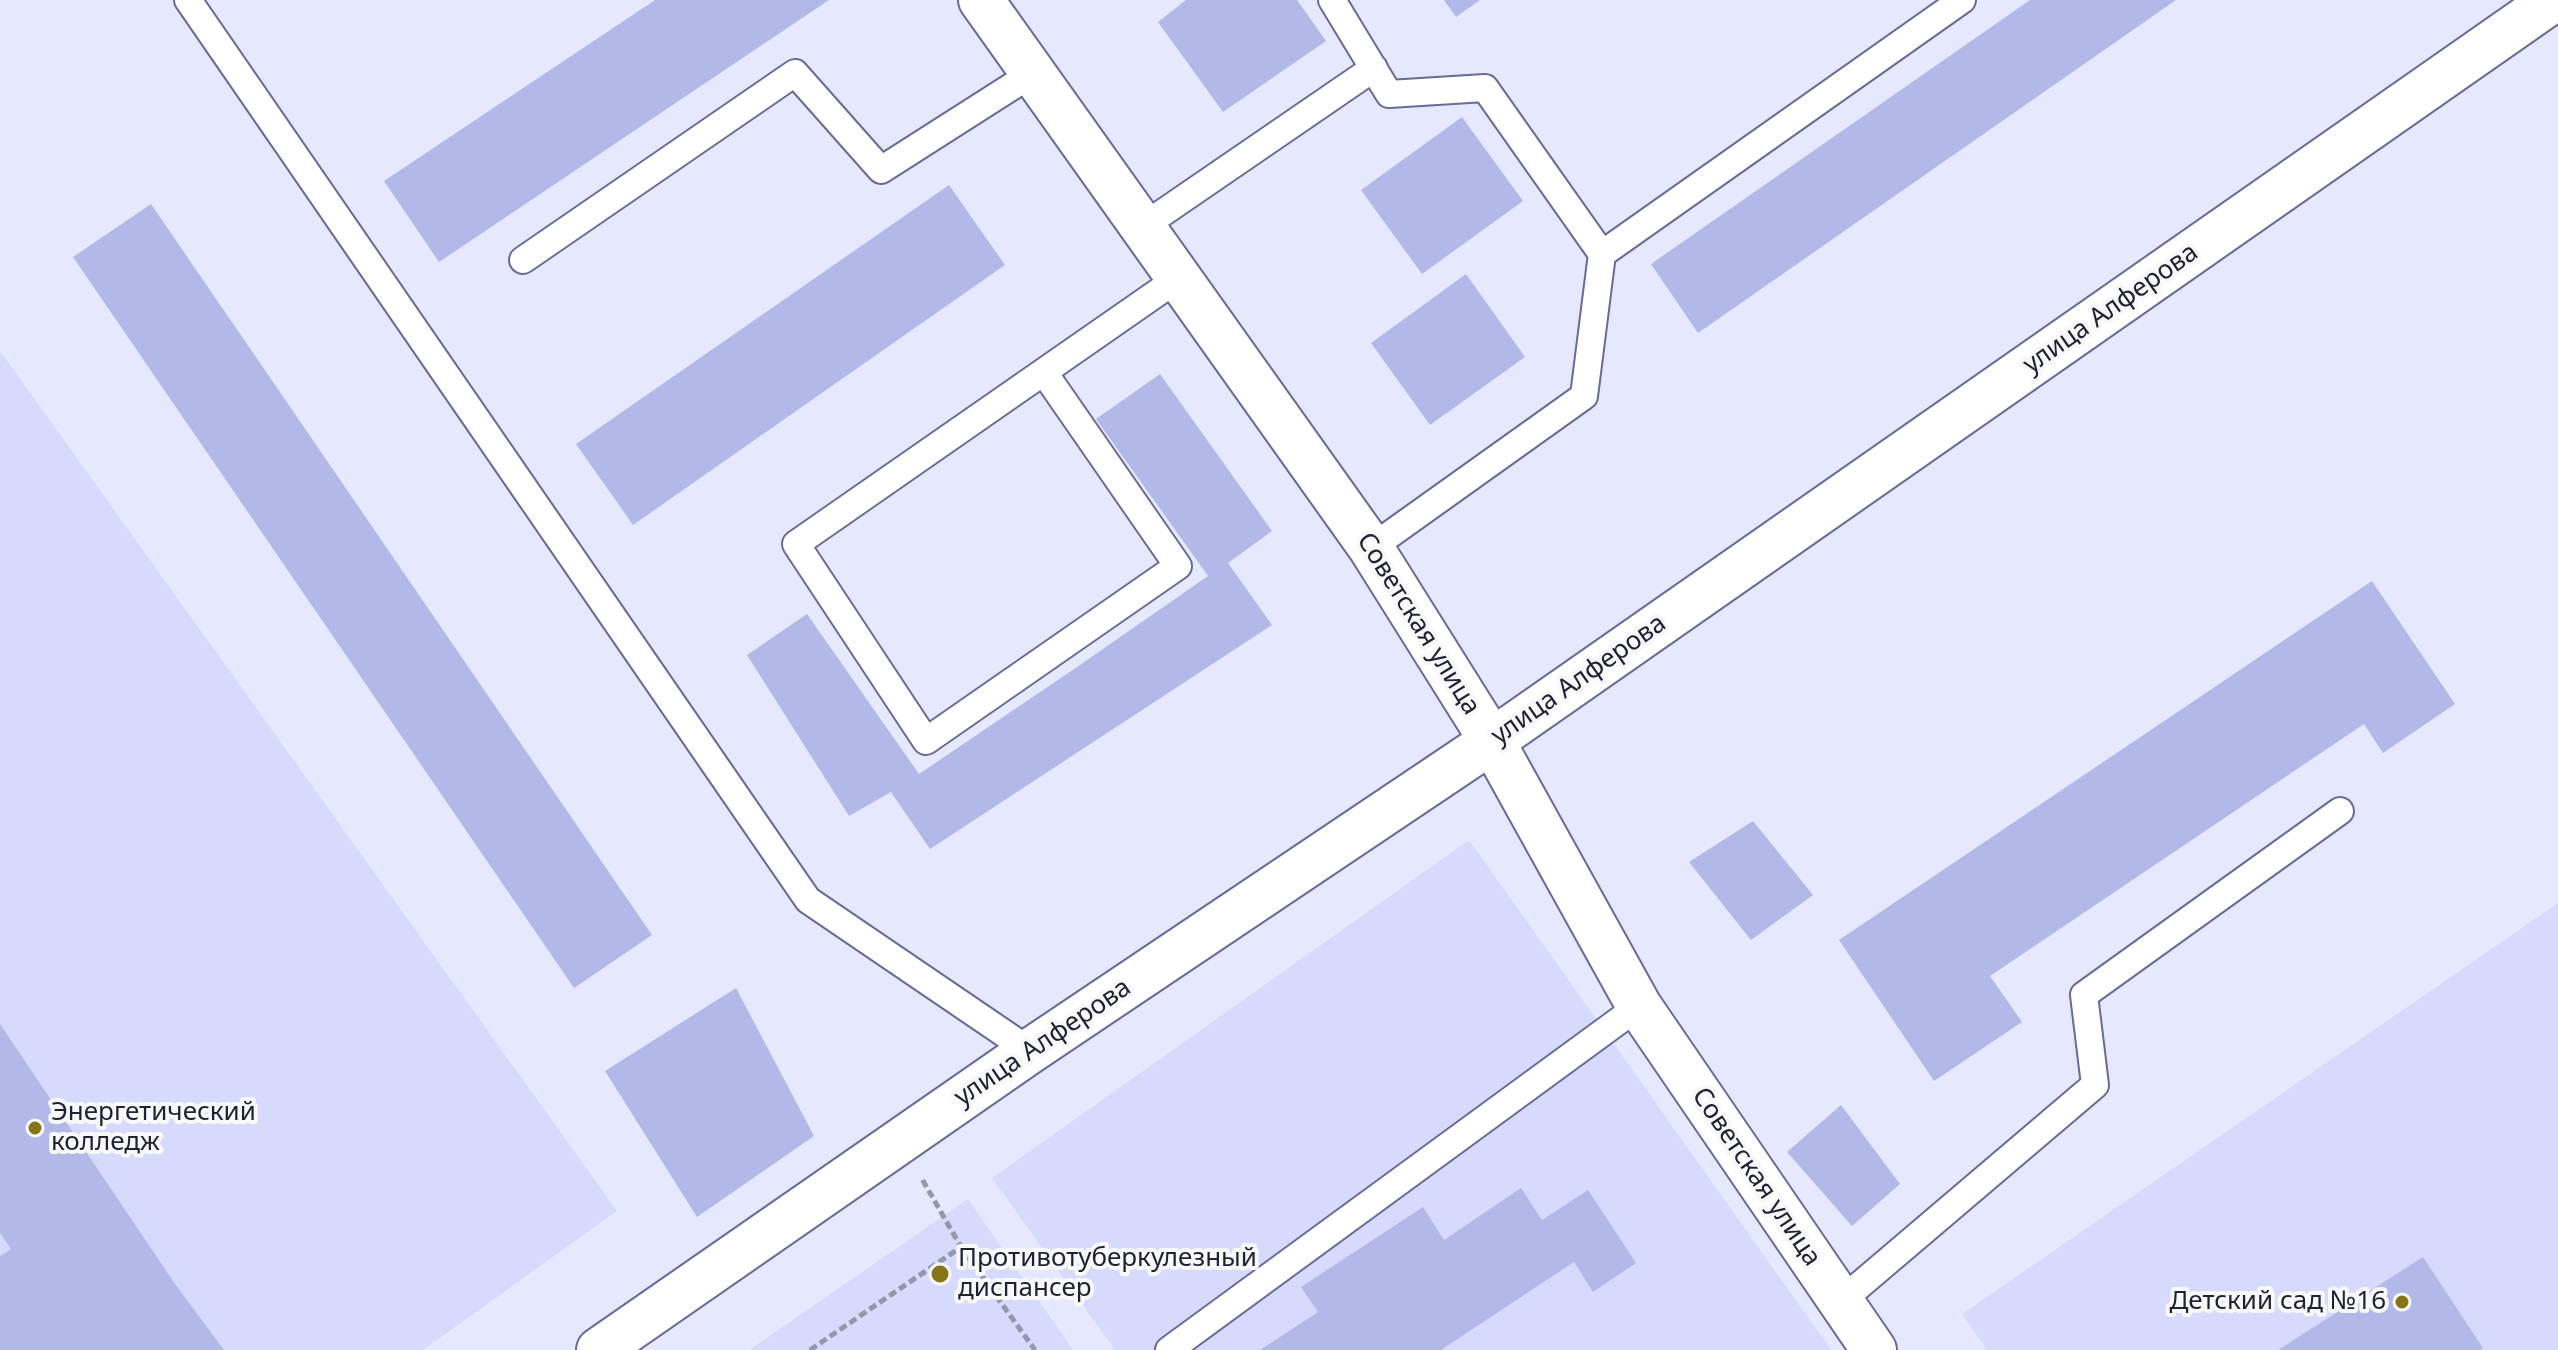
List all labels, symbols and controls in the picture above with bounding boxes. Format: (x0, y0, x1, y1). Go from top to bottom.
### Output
street label: улица Алферова (2018, 237, 2204, 381)
street label: Советская улица (1349, 527, 1487, 721)
street label: улица Алферова (1486, 608, 1672, 752)
street label: улица Алферова (949, 972, 1137, 1114)
street label: Советская улица (1685, 1082, 1827, 1272)
place label: Энергетический колледж (51, 1097, 256, 1158)
marker: Энергетический колледж (26, 1119, 44, 1137)
place label: Противотуберкулезный диспансер (958, 1243, 1257, 1304)
marker: Противотуберкулезный диспансер (929, 1263, 951, 1285)
place label: Детский сад №16 (2169, 1286, 2386, 1318)
marker: Детский сад №16 (2393, 1293, 2411, 1311)

